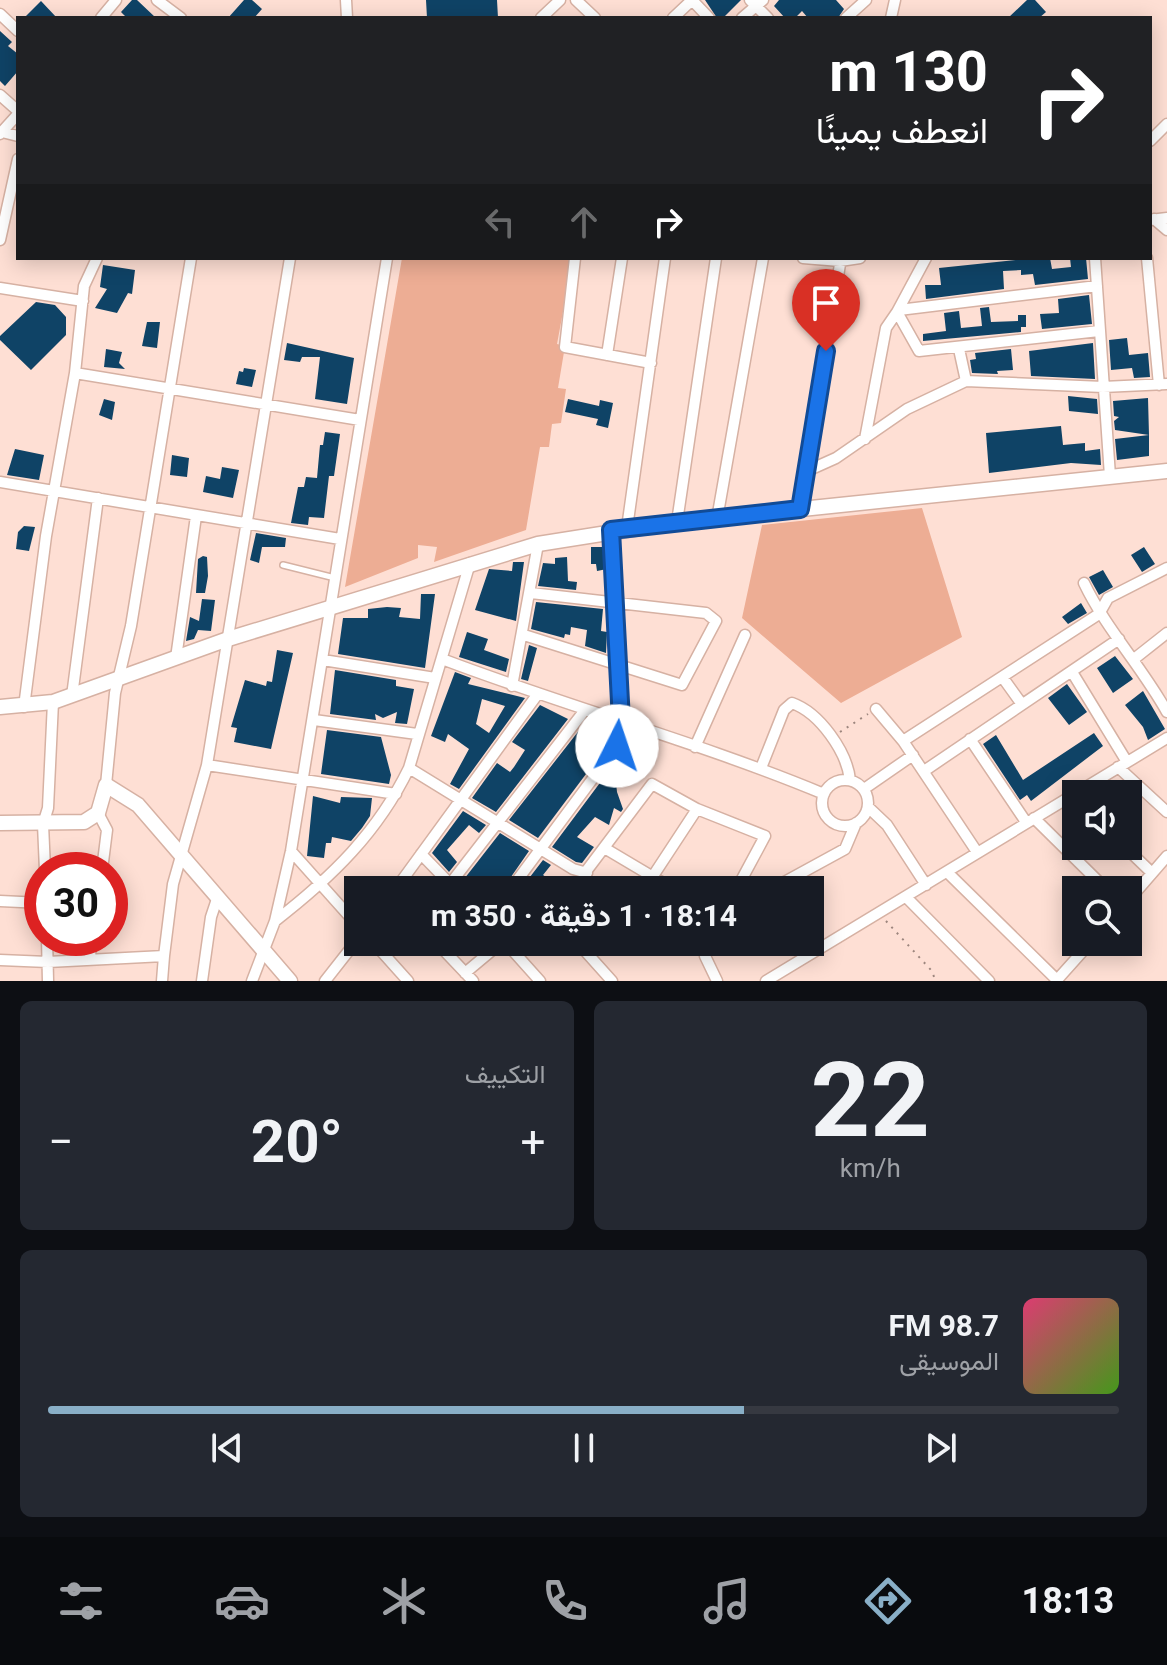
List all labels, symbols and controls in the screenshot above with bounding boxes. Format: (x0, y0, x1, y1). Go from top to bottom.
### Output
text: 130 m (829, 39, 988, 105)
icon: right (1016, 48, 1120, 152)
text: انعطف يمينًا (816, 110, 988, 152)
icon: left (478, 200, 522, 244)
icon: ahead (562, 200, 606, 244)
icon: right (646, 200, 690, 244)
pin (792, 269, 860, 351)
icon: arrive (804, 281, 848, 325)
position arrow (575, 704, 659, 788)
map controls (1062, 780, 1142, 956)
button: sound (1062, 780, 1142, 860)
speed limit sign: 30 (24, 852, 128, 956)
button: search (1062, 876, 1142, 956)
text: 18:14 · 1 دقيقة · 350 m (431, 898, 737, 933)
text: 22 (811, 1040, 930, 1161)
text: التكييف (465, 1059, 546, 1089)
text: 20° (251, 1106, 343, 1177)
text: − (48, 1116, 73, 1168)
text: + (521, 1116, 546, 1168)
text: km/h (840, 1153, 901, 1183)
text: 98.7 FM (888, 1308, 999, 1343)
text: الموسيقى (899, 1346, 999, 1376)
icon: previous (205, 1426, 249, 1470)
icon: pause (562, 1426, 606, 1470)
icon: next (919, 1426, 963, 1470)
icon: filters (53, 1573, 109, 1629)
icon: car (214, 1573, 270, 1629)
icon: climate (376, 1573, 432, 1629)
icon: phone (537, 1573, 593, 1629)
icon: music (699, 1573, 755, 1629)
icon: directions (860, 1573, 916, 1629)
text: 18:13 (1022, 1580, 1114, 1622)

